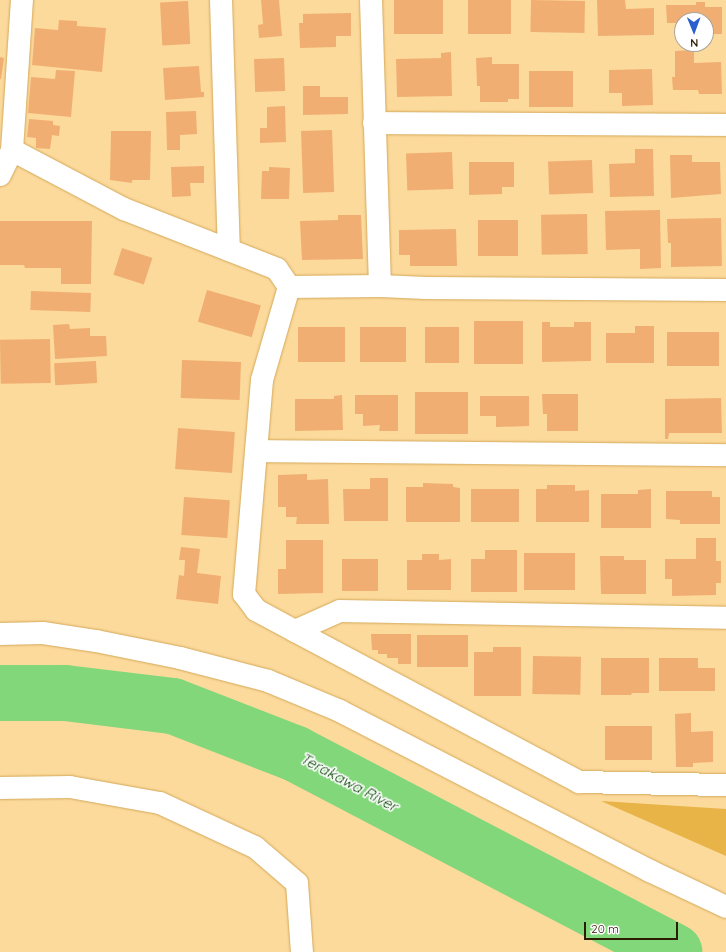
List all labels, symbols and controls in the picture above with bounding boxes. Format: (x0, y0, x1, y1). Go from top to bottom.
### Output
north arrow (674, 12, 714, 52)
text: N (690, 36, 698, 50)
water label: Terakawa River (297, 749, 401, 815)
scale bar (586, 914, 680, 940)
text: 20 m (591, 921, 619, 936)

